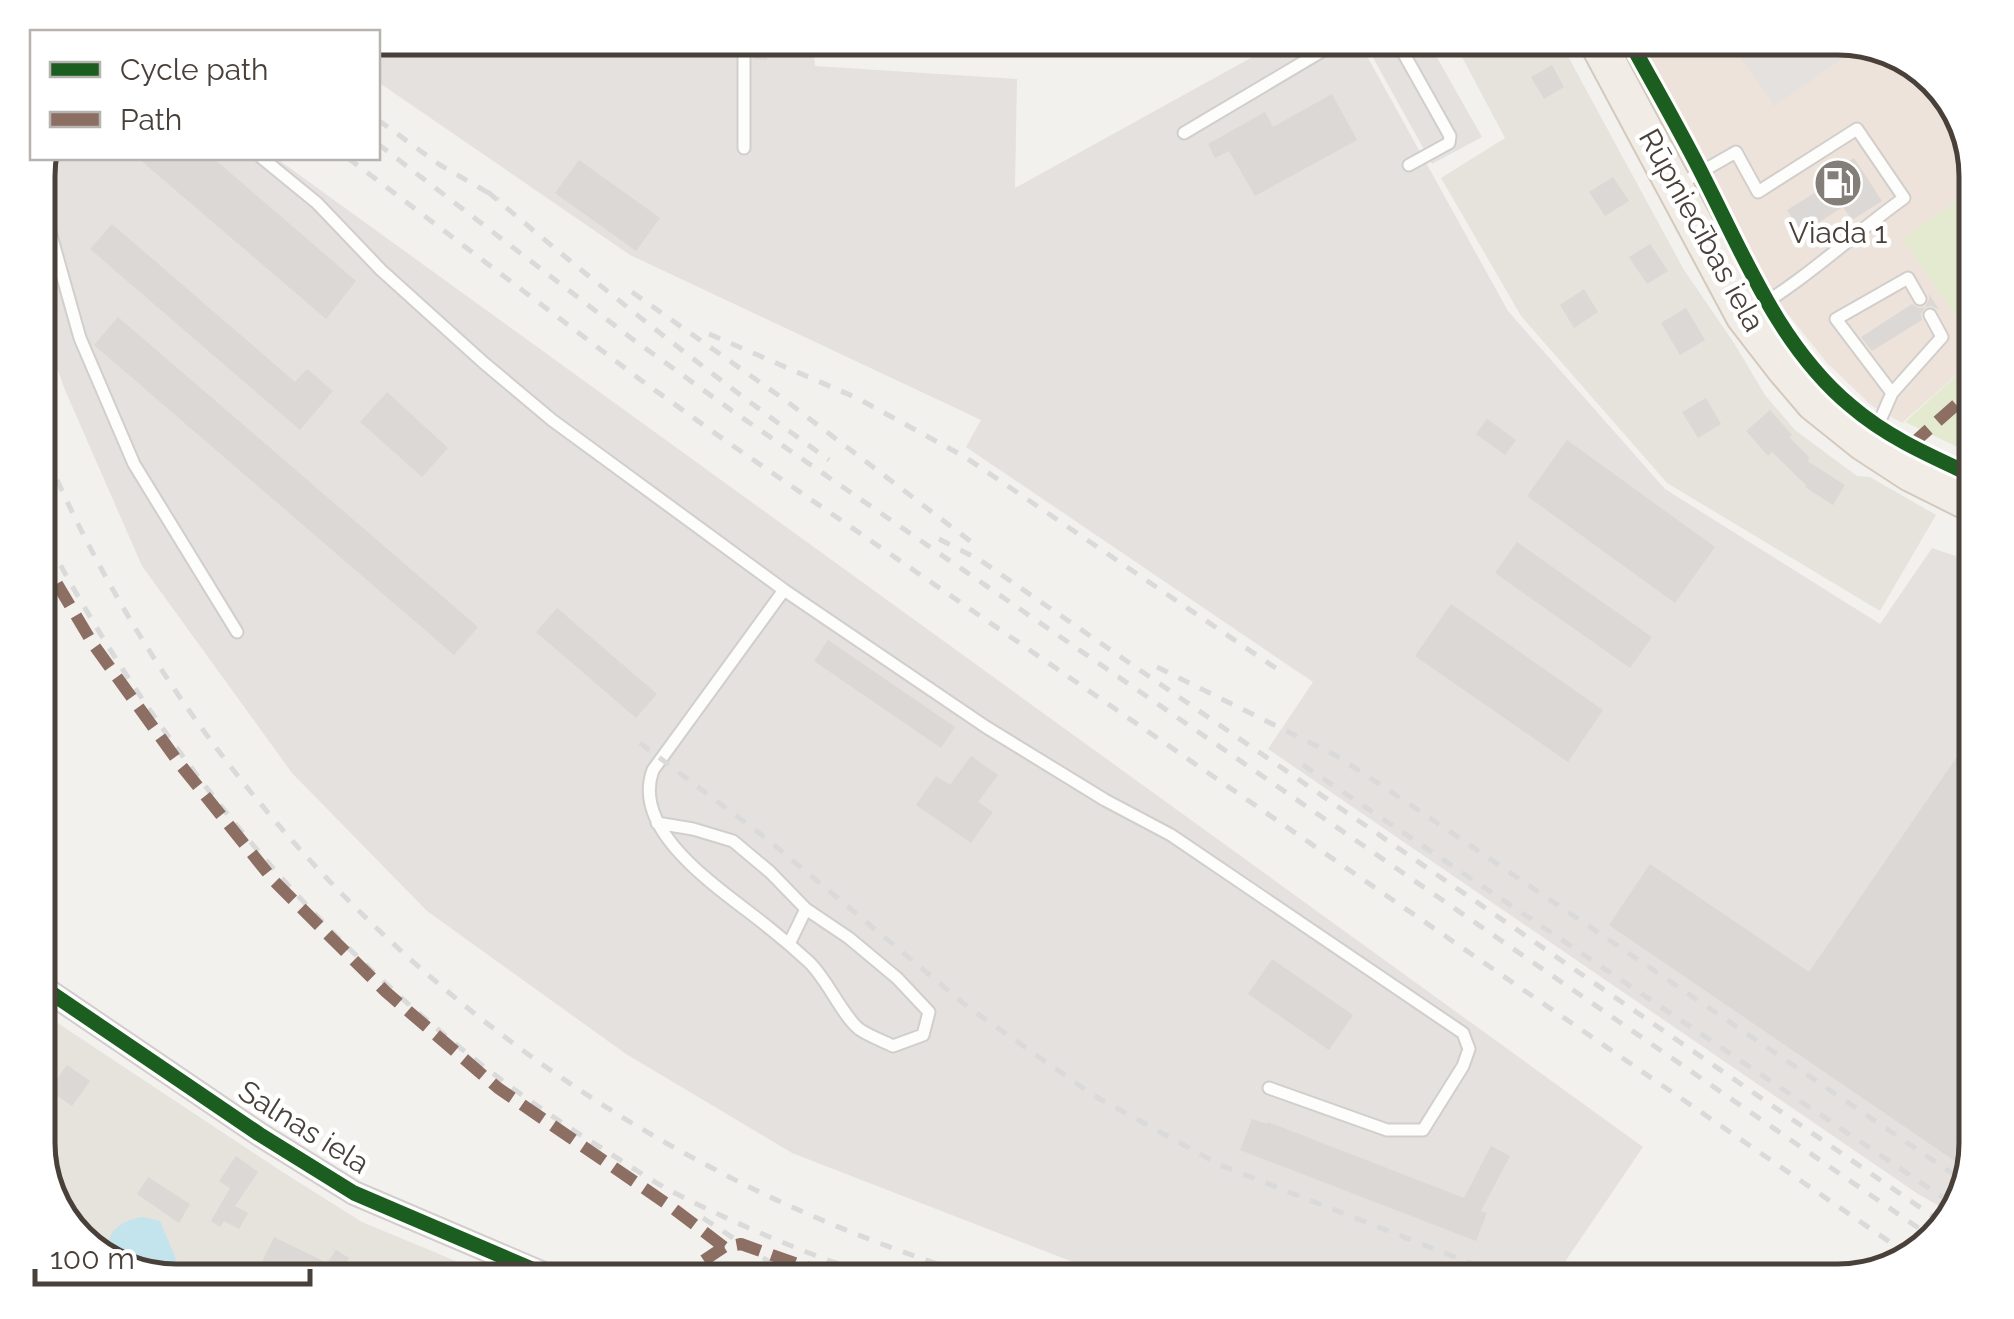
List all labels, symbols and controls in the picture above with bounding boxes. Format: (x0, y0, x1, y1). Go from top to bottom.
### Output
legend (30, 30, 380, 160)
text: Cycle path (120, 52, 268, 87)
text: Path (120, 102, 182, 137)
street label: Rūpniecības iela (1632, 123, 1772, 337)
fuel station icon: Viada 1 (1812, 157, 1864, 209)
place label: Viada 1 (1789, 215, 1888, 250)
street label: Salnas iela (232, 1073, 376, 1181)
scale bar (35, 1224, 310, 1286)
text: 100 m (50, 1241, 135, 1276)

